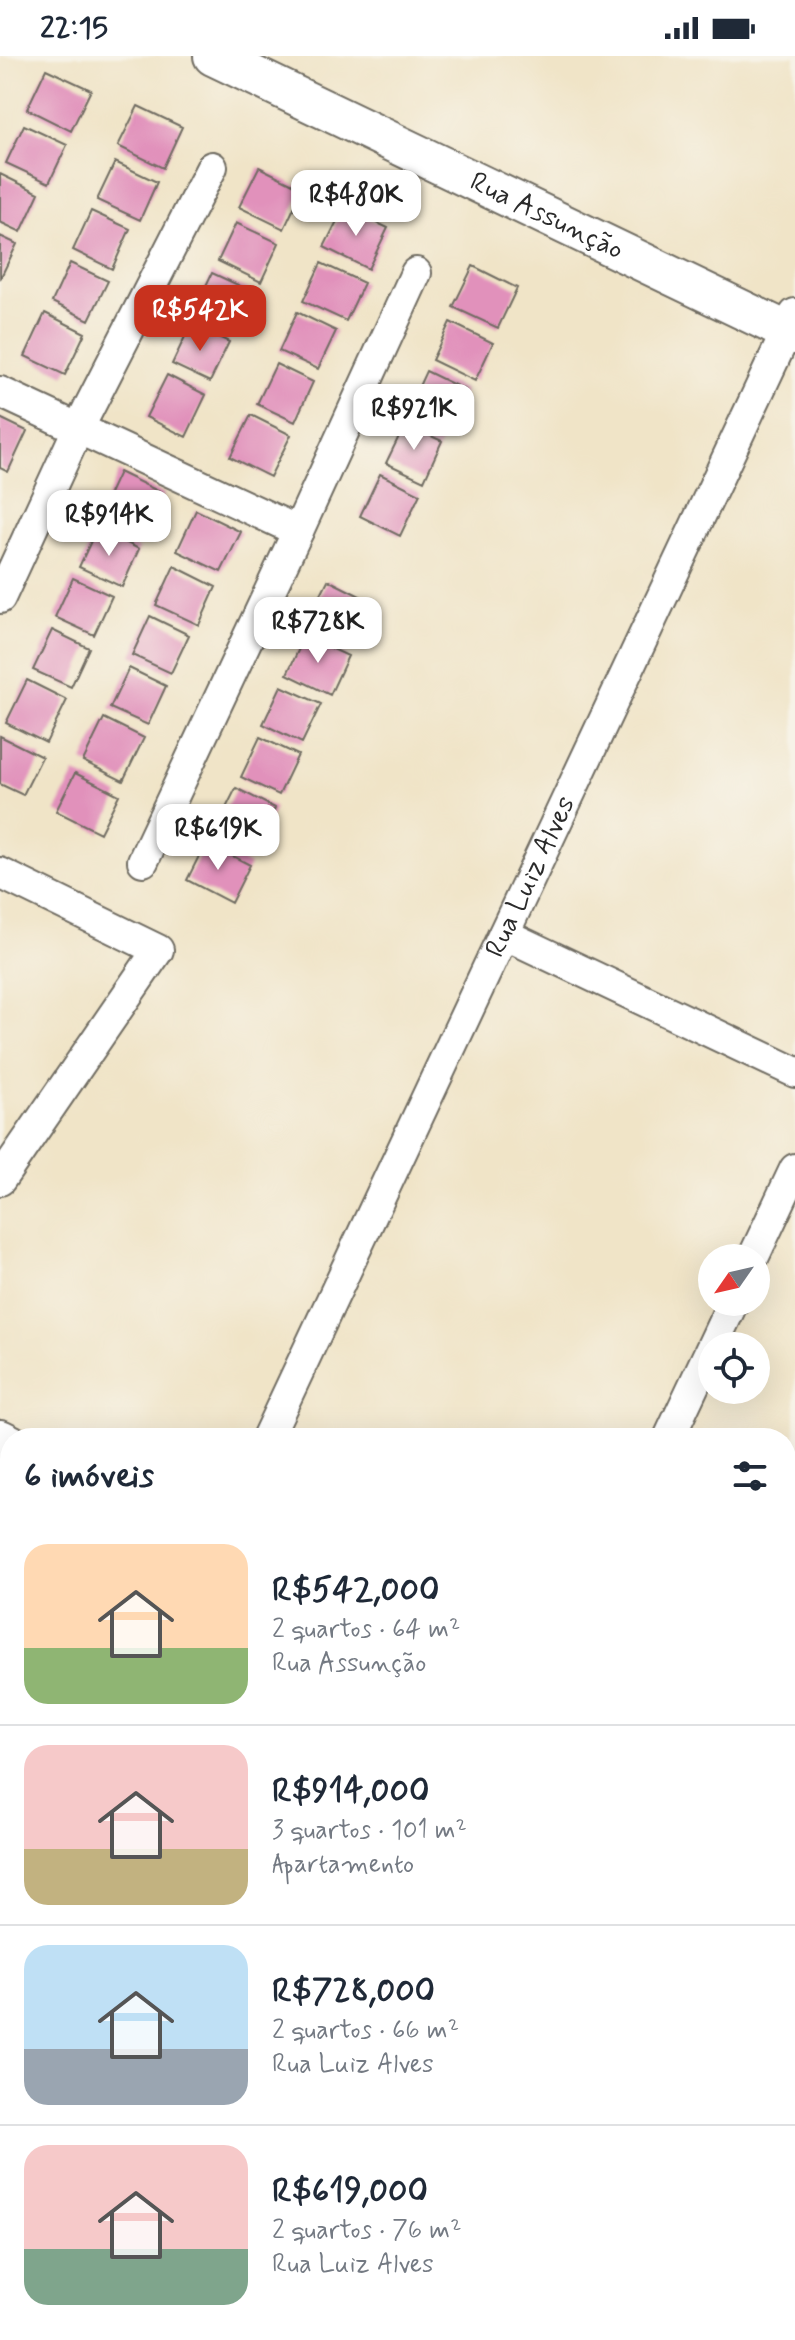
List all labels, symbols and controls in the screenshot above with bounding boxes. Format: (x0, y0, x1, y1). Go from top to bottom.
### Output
text: 22:15 (40, 9, 108, 48)
street label: Rua Assunção (464, 163, 630, 269)
pin: R$480K (291, 170, 421, 238)
text: R$480K (309, 179, 403, 213)
pin: R$542K (135, 285, 265, 353)
text: R$542K (152, 294, 248, 328)
pin: R$921K (349, 384, 479, 452)
text: R$921K (371, 393, 457, 427)
pin: R$914K (44, 490, 174, 558)
text: R$914K (65, 499, 153, 533)
pin: R$728K (253, 597, 383, 665)
text: R$728K (272, 606, 364, 640)
street label: Rua Luiz Alves (477, 790, 584, 964)
pin: R$619K (153, 804, 283, 872)
text: R$619K (175, 813, 261, 847)
north arrow (698, 1244, 770, 1316)
map controls (698, 1244, 770, 1404)
button: locate (698, 1332, 770, 1404)
text: 6 imóveis (24, 1454, 154, 1499)
icon: filters (728, 1454, 772, 1498)
text: R$542,000 (272, 1568, 439, 1613)
icon: home (88, 1576, 184, 1672)
text: 2 quartos · 64 m² (272, 1613, 460, 1647)
text: Rua Assunção (272, 1647, 426, 1681)
text: R$914,000 (272, 1769, 429, 1814)
icon: home (88, 1777, 184, 1873)
text: 3 quartos · 101 m² (272, 1814, 467, 1848)
text: Apartamento (272, 1848, 414, 1882)
text: R$728,000 (272, 1969, 435, 2014)
icon: home (88, 1977, 184, 2073)
text: 2 quartos · 66 m² (272, 2014, 459, 2048)
text: Rua Luiz Alves (272, 2048, 434, 2082)
text: R$619,000 (272, 2169, 428, 2214)
icon: home (88, 2177, 184, 2273)
text: 2 quartos · 76 m² (272, 2214, 461, 2248)
text: Rua Luiz Alves (272, 2248, 434, 2282)

